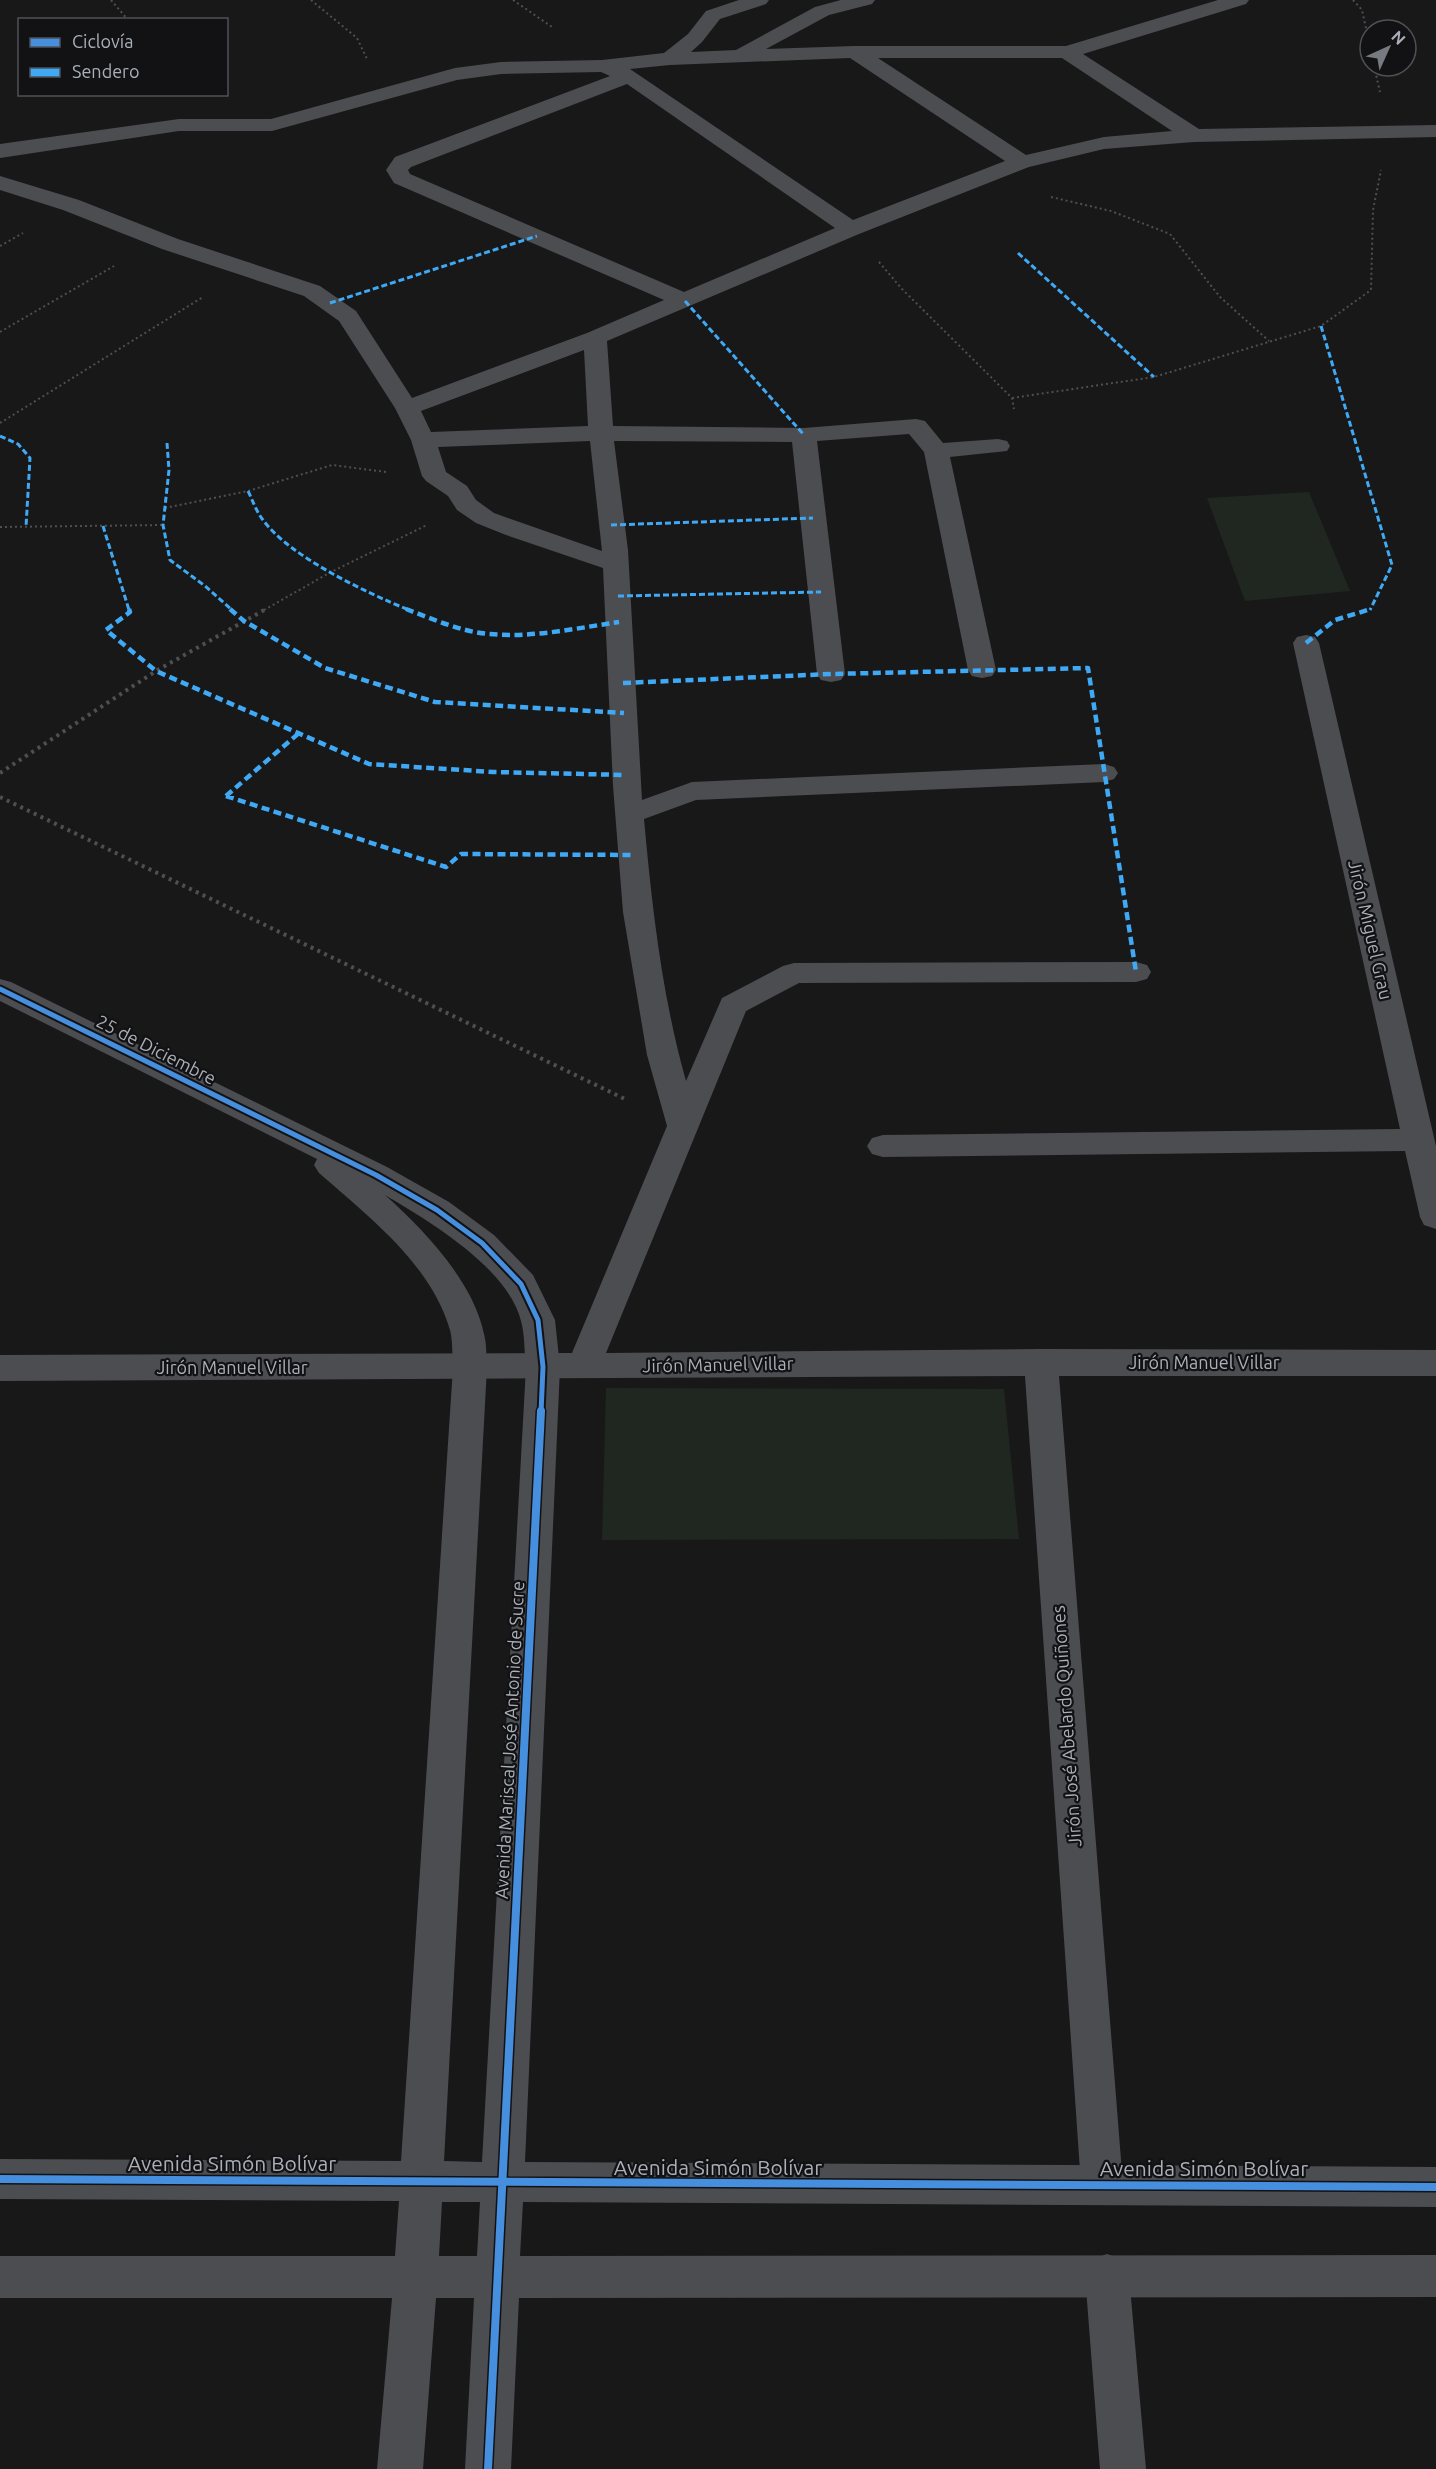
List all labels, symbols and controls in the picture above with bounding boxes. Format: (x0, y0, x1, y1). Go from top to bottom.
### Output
legend (18, 18, 228, 96)
north arrow (1358, 18, 1418, 78)
text: N (1388, 27, 1409, 48)
text: Ciclovía (72, 31, 133, 51)
text: Sendero (72, 61, 139, 81)
street label: Jirón Miguel Grau (1345, 858, 1397, 1002)
street label: 25 de Diciembre (93, 1010, 220, 1088)
street label: Jirón Manuel Villar (1128, 1352, 1280, 1372)
street label: Jirón Manuel Villar (642, 1353, 794, 1375)
street label: Jirón Manuel Villar (156, 1357, 308, 1377)
street label: Avenida Mariscal José Antonio de Sucre (491, 1580, 527, 1900)
street label: Jirón José Abelardo Quiñones (1048, 1605, 1085, 1847)
street label: Avenida Simón Bolívar (128, 2151, 336, 2175)
street label: Avenida Simón Bolívar (614, 2155, 822, 2179)
street label: Avenida Simón Bolívar (1100, 2156, 1308, 2180)

